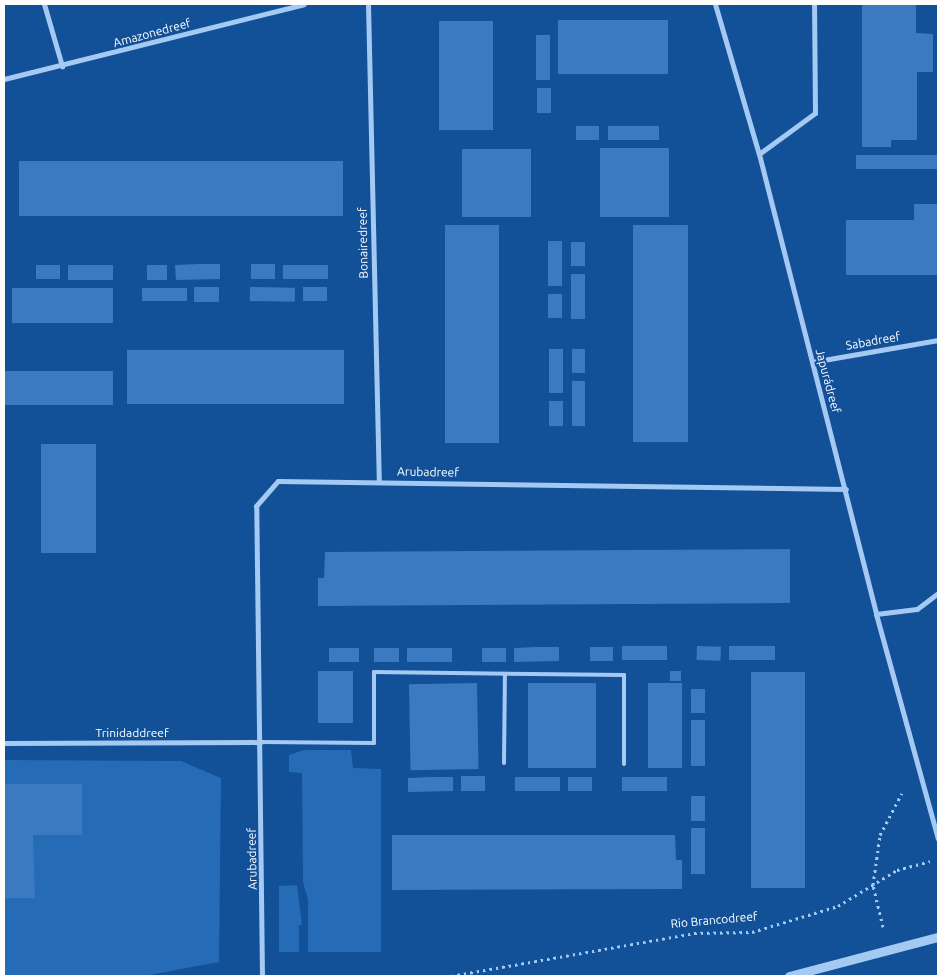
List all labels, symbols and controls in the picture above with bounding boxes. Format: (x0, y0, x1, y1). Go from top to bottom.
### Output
street label: Amazonedreef (112, 16, 192, 50)
street label: Bonairedreef (355, 207, 371, 279)
street label: Sabadreef (845, 329, 901, 353)
street label: Japurádreef (813, 347, 843, 415)
street label: Arubadreef (397, 464, 459, 480)
street label: Trinidaddreef (95, 726, 169, 740)
street label: Arubadreef (244, 828, 260, 890)
street label: Rio Brancodreef (670, 909, 758, 931)

